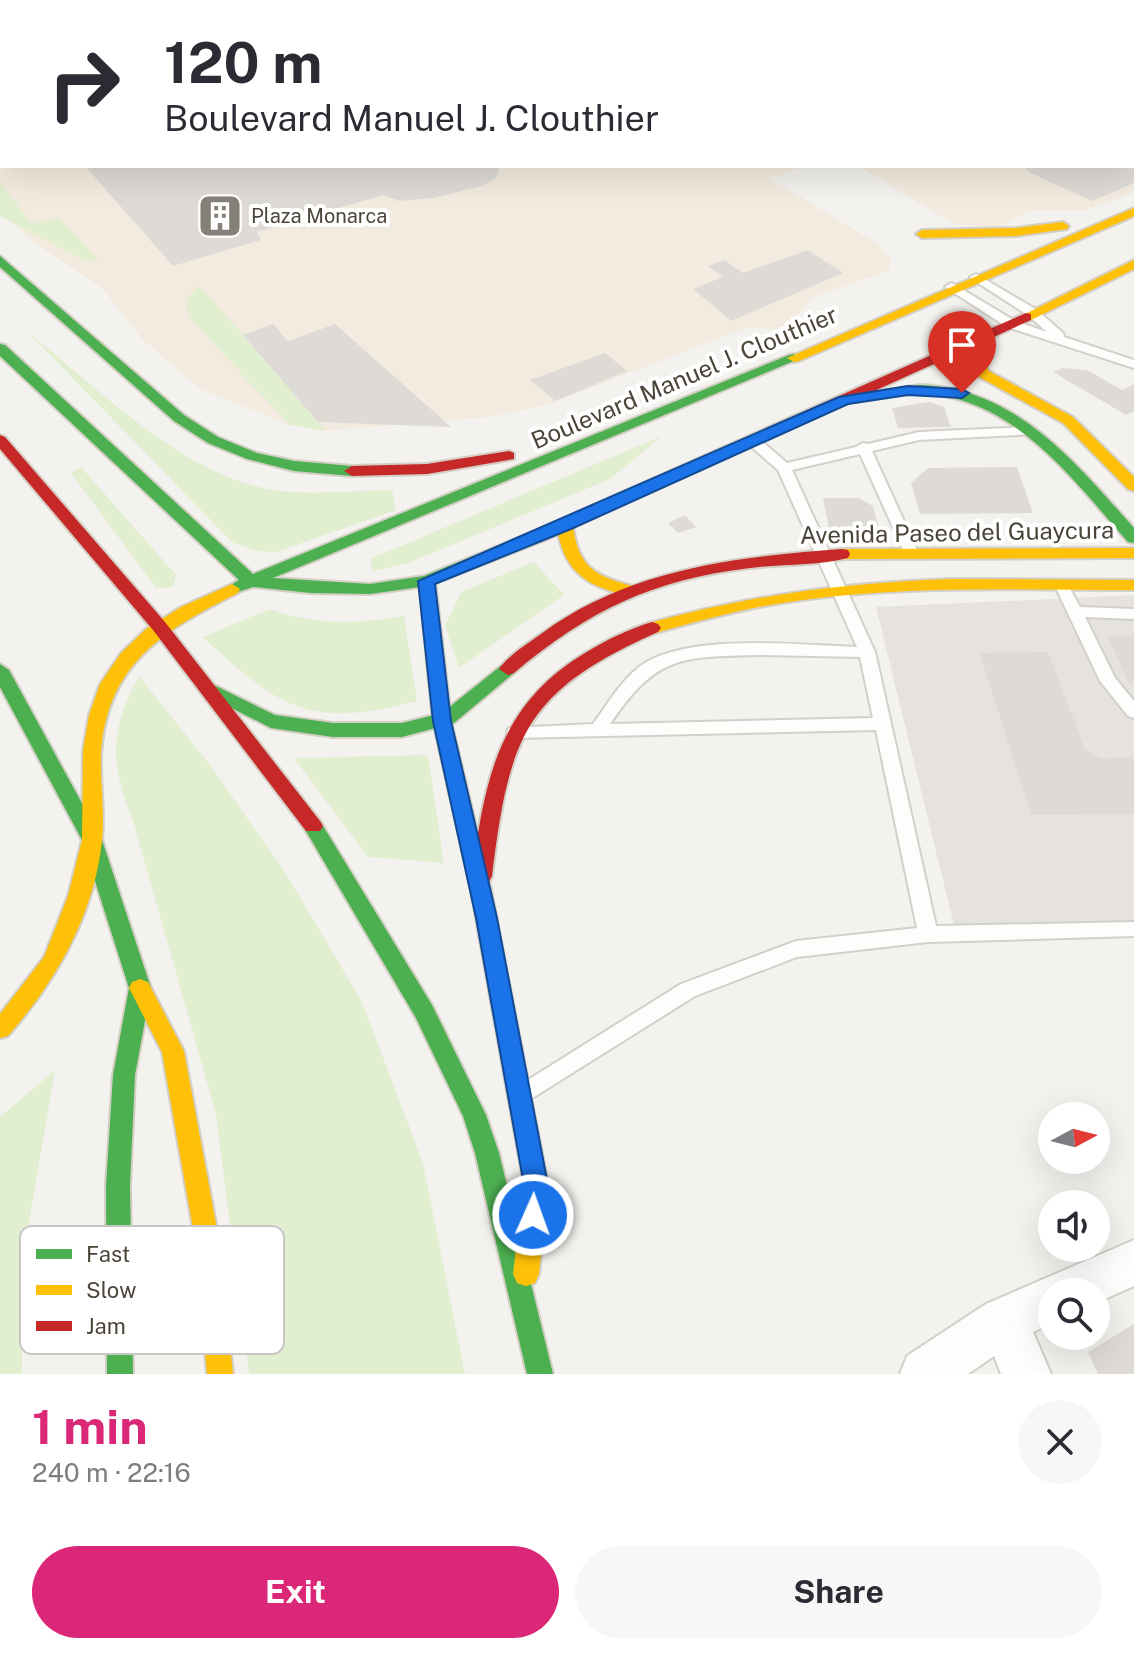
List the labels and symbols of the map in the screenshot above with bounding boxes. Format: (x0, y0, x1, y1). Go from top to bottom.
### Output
building icon: Plaza Monarca (196, 192, 244, 240)
place label: Plaza Monarca (251, 204, 387, 228)
street label: Boulevard Manuel J. Clouthier (527, 300, 841, 454)
pin (928, 311, 996, 393)
street label: Avenida Paseo del Guaycura (800, 515, 1114, 549)
north arrow (1038, 1102, 1110, 1174)
position arrow (491, 1173, 575, 1257)
legend (20, 1226, 284, 1354)
text: Fast (86, 1241, 130, 1267)
text: Slow (86, 1277, 136, 1303)
text: Jam (86, 1313, 126, 1339)

